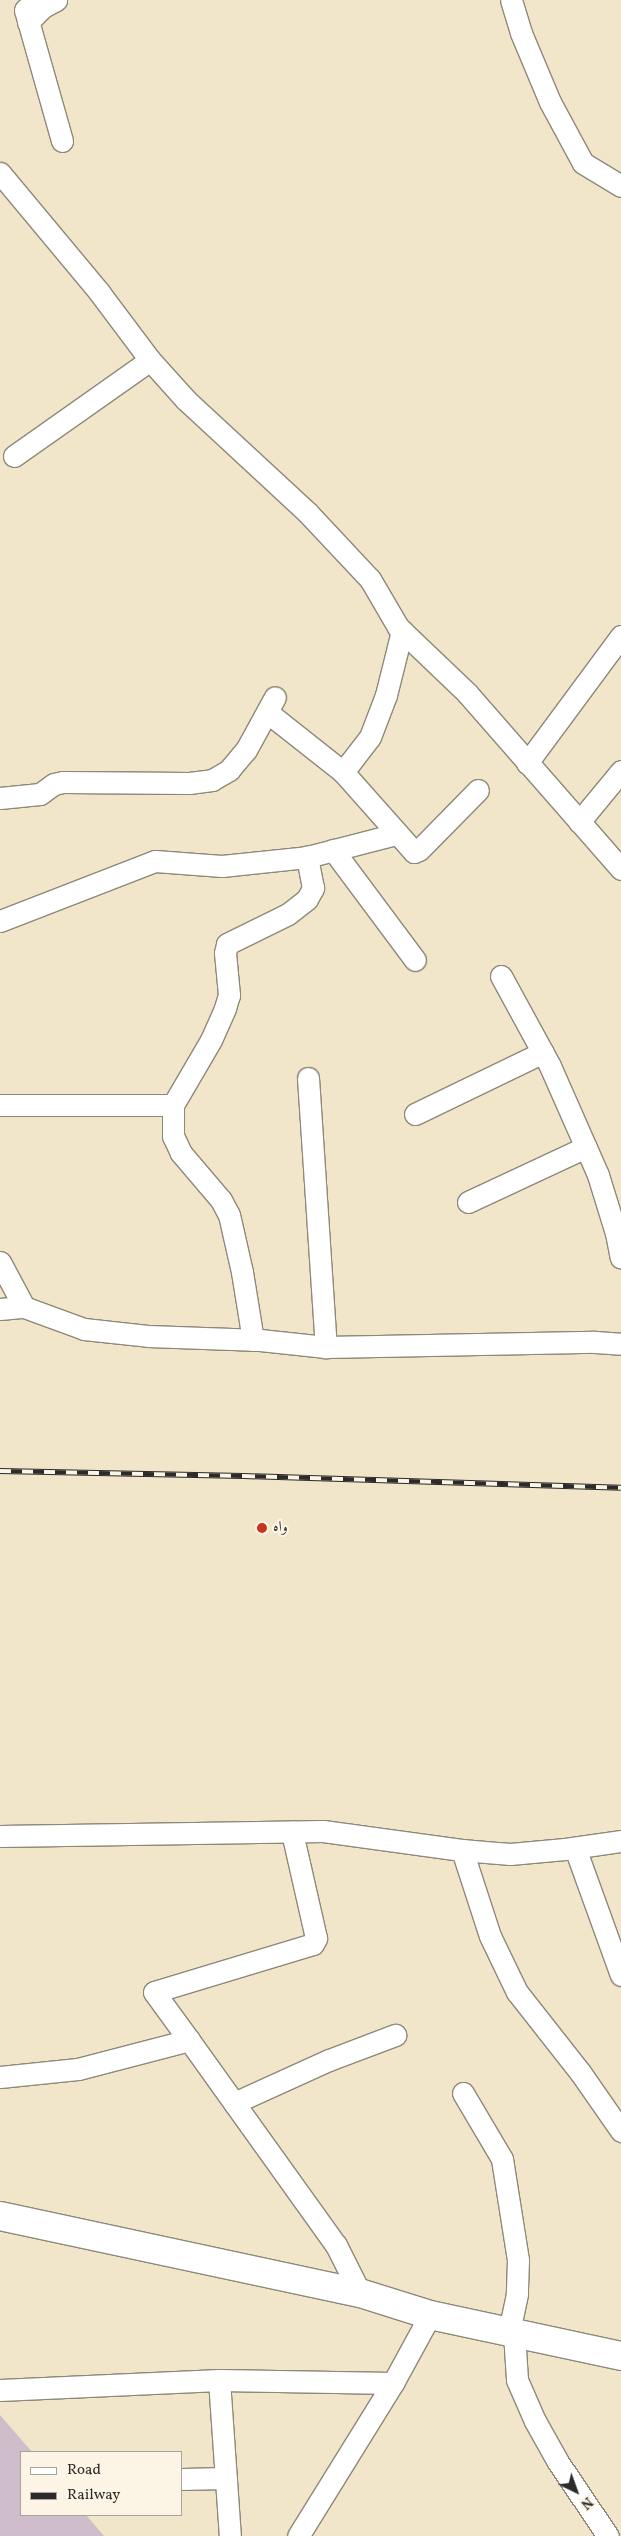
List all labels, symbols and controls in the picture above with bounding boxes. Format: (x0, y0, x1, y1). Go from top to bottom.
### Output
place label: واہ (273, 1519, 288, 1537)
marker: واہ (255, 1521, 269, 1535)
legend (20, 2451, 182, 2516)
text: Road (67, 2460, 101, 2481)
north arrow (551, 2466, 601, 2516)
text: Railway (67, 2485, 120, 2506)
text: N (576, 2492, 597, 2513)

